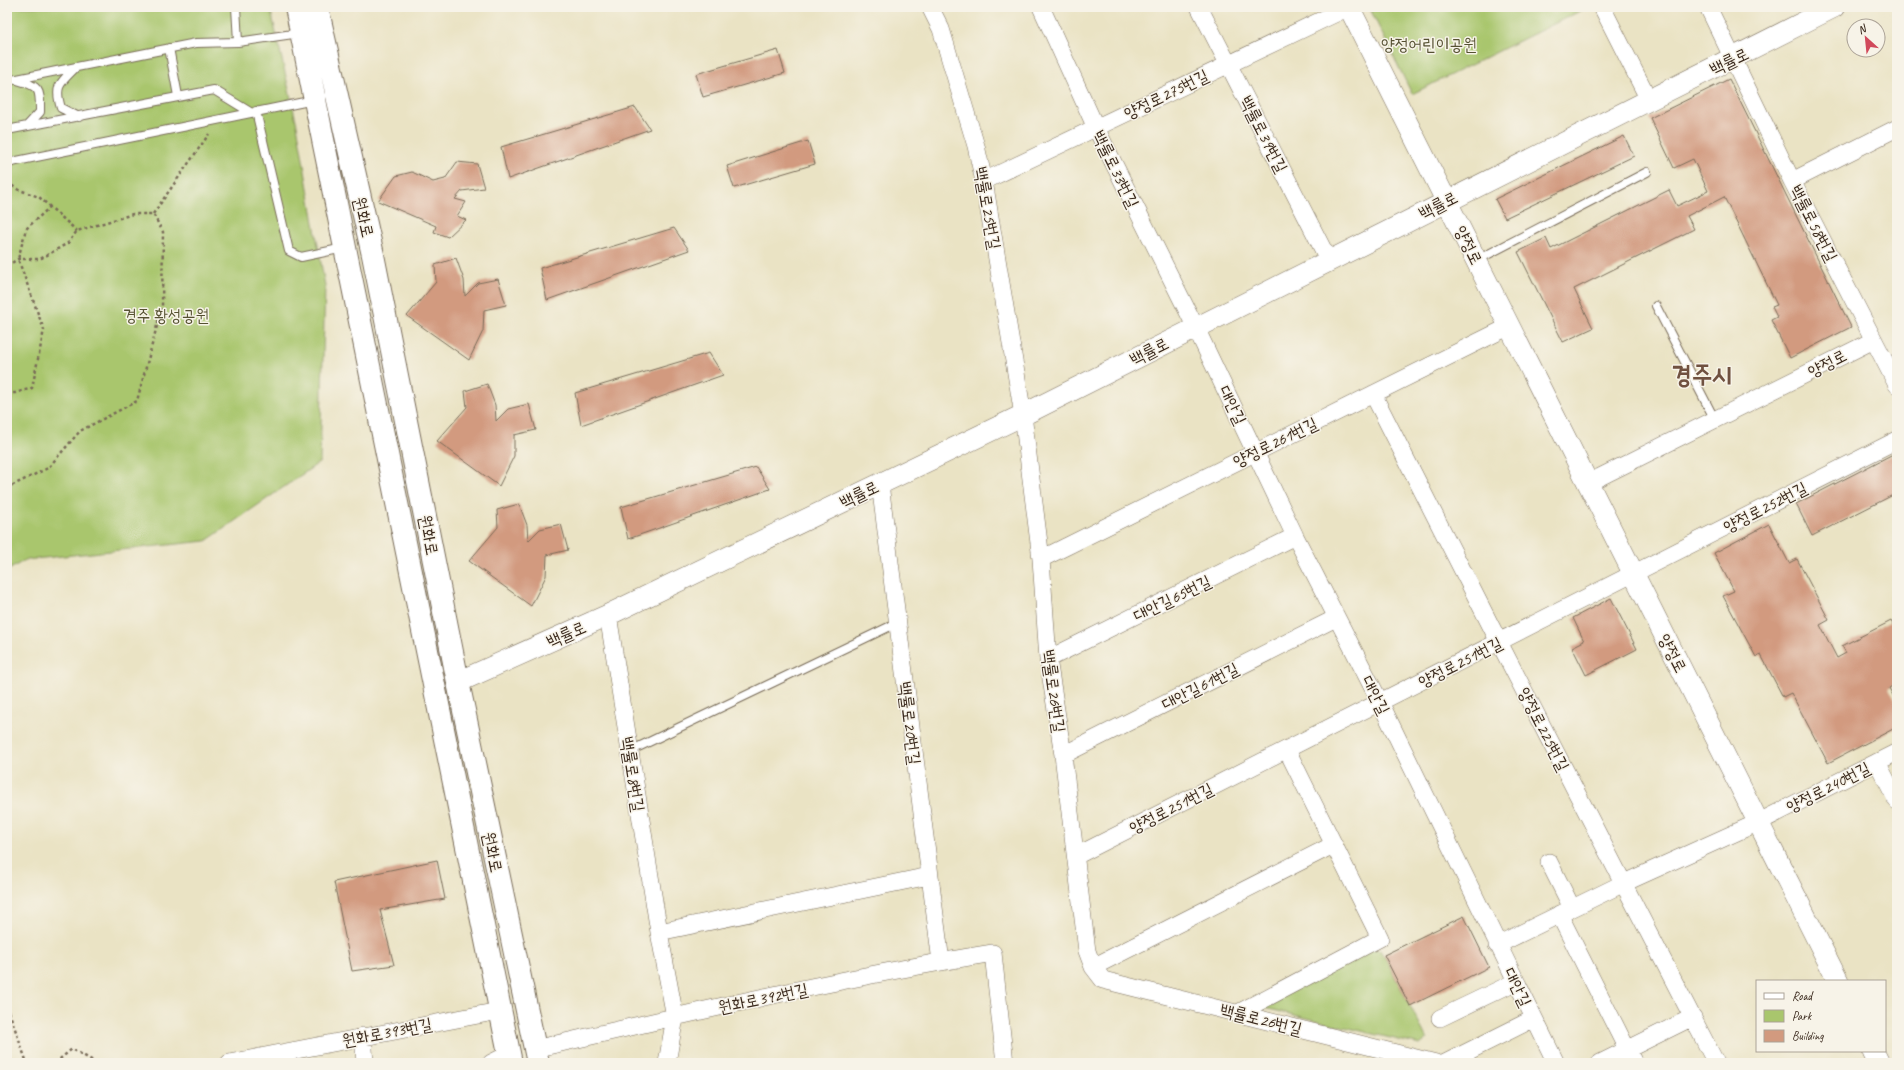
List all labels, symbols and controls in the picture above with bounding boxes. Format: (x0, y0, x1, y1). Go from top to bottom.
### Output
north arrow (1846, 18, 1886, 58)
text: N (1855, 20, 1870, 37)
park label: 양정어린이공원 (1381, 34, 1477, 55)
street label: 백률로 (1706, 43, 1752, 80)
street label: 양정로275번길 (1121, 65, 1212, 124)
street label: 백률로39번길 (1235, 92, 1292, 177)
street label: 백률로33번길 (1088, 127, 1143, 212)
street label: 백률로25번길 (970, 165, 1005, 251)
street label: 백률로58번길 (1785, 181, 1842, 266)
street label: 백률로 (1415, 187, 1461, 224)
street label: 원화로 (349, 195, 378, 239)
street label: 양정로 (1450, 222, 1487, 268)
park label: 경주 황성공원 (123, 305, 209, 326)
street label: 백률로 (1126, 333, 1172, 370)
street label: 양정로 (1804, 345, 1850, 382)
district label: 경주시 (1672, 359, 1732, 391)
street label: 대안길 (1214, 382, 1251, 429)
street label: 양정로261번길 (1230, 413, 1321, 472)
street label: 백률로 (836, 476, 882, 513)
street label: 양정로252번길 (1720, 477, 1811, 538)
street label: 원화로 (414, 513, 443, 557)
street label: 대안길65번길 (1130, 571, 1215, 626)
street label: 백률로 (543, 617, 589, 652)
street label: 양정로 (1654, 630, 1691, 676)
street label: 양정로251번길 (1415, 632, 1506, 693)
street label: 백률로26번길 (1037, 648, 1070, 734)
street label: 대안길61번길 (1158, 658, 1243, 715)
street label: 대안길 (1357, 672, 1394, 719)
street label: 백률로20번길 (894, 680, 925, 766)
street label: 양정로225번길 (1513, 684, 1574, 775)
street label: 백률로8번길 (616, 735, 649, 814)
street label: 양정로240번길 (1783, 757, 1874, 818)
street label: 양정로251번길 (1126, 778, 1217, 839)
street label: 원화로 (478, 830, 507, 874)
street label: 대안길 (1499, 964, 1536, 1011)
street label: 원화로392번길 (716, 979, 810, 1018)
legend (1756, 980, 1886, 1052)
text: Road (1792, 988, 1814, 1004)
street label: 백률로26번길 (1218, 999, 1304, 1040)
text: Park (1792, 1008, 1813, 1024)
street label: 원화로393번길 (340, 1013, 434, 1052)
text: Building (1792, 1028, 1824, 1044)

